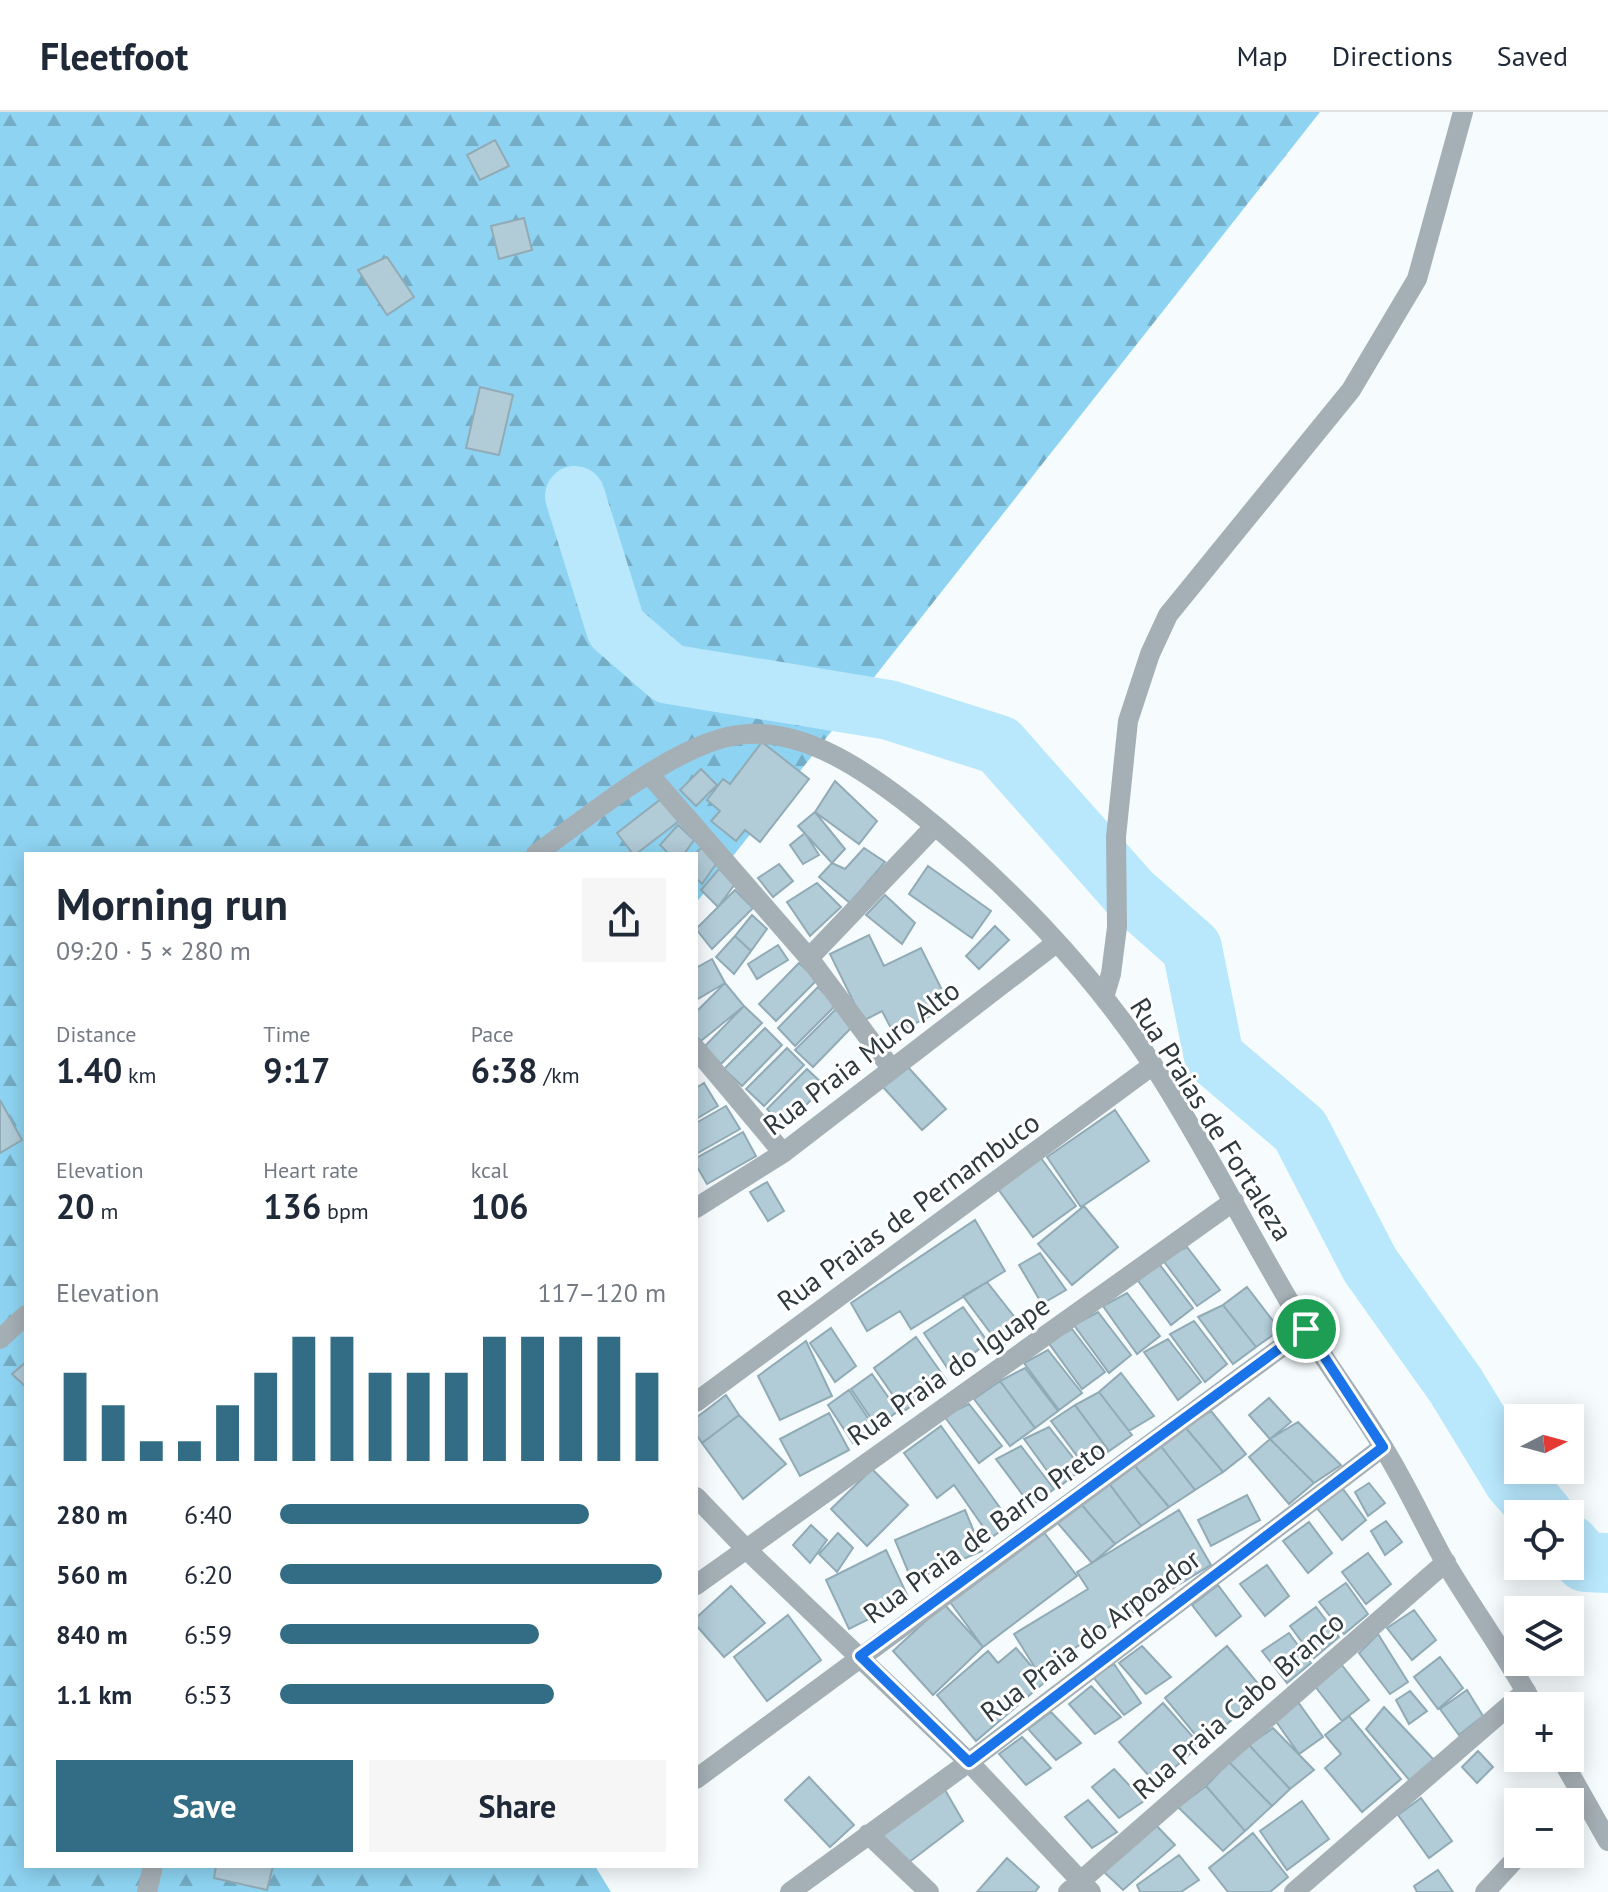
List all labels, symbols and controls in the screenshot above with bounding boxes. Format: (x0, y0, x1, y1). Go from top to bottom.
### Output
text: Fleetfoot (40, 31, 188, 80)
text: Map (1237, 37, 1288, 74)
text: Directions (1332, 37, 1453, 74)
text: Saved (1497, 37, 1568, 74)
text: Morning run (56, 875, 288, 932)
button: share (582, 878, 666, 962)
text: 09:20 · 5 × 280 m (56, 934, 251, 967)
street label: Rua Praia Muro Alto (755, 971, 967, 1143)
street label: Rua Praias de Fortaleza (1122, 990, 1302, 1248)
text: Distance (56, 1020, 137, 1048)
text: Time (263, 1020, 310, 1048)
text: Pace (471, 1020, 514, 1048)
text: 1.40 (56, 1048, 122, 1092)
text: 9:17 (263, 1048, 330, 1092)
text: 6:38 (471, 1048, 538, 1092)
text: km (122, 1061, 156, 1089)
text: /km (538, 1061, 580, 1089)
street label: Rua Praias de Pernambuco (769, 1103, 1047, 1319)
text: Elevation (56, 1156, 144, 1184)
text: Heart rate (263, 1156, 358, 1184)
text: kcal (471, 1156, 508, 1184)
text: 20 (56, 1184, 95, 1228)
text: 136 (263, 1184, 321, 1228)
text: 106 (471, 1184, 529, 1228)
text: m (95, 1197, 118, 1225)
text: bpm (321, 1197, 369, 1225)
text: Elevation (56, 1276, 160, 1309)
text: 117–120 m (537, 1276, 666, 1309)
street label: Rua Praia do Iguape (840, 1286, 1056, 1454)
pin (1272, 1295, 1340, 1363)
icon: arrive (1284, 1307, 1328, 1351)
north arrow (1504, 1404, 1584, 1484)
map controls (1504, 1404, 1584, 1868)
street label: Rua Praia de Barro Preto (855, 1431, 1113, 1631)
text: 280 m (56, 1498, 128, 1531)
text: 6:40 (184, 1498, 232, 1531)
button: locate (1504, 1500, 1584, 1580)
street label: Rua Praia do Arpoador (973, 1540, 1208, 1730)
text: 560 m (56, 1558, 128, 1591)
text: 6:20 (184, 1558, 232, 1591)
button: layers (1504, 1596, 1584, 1676)
street label: Rua Praia Cabo Branco (1124, 1603, 1352, 1807)
text: 840 m (56, 1618, 128, 1651)
text: 6:59 (184, 1618, 232, 1651)
text: 1.1 km (56, 1678, 132, 1711)
text: 6:53 (184, 1678, 232, 1711)
button: + (1504, 1692, 1584, 1772)
button: Save (56, 1760, 353, 1852)
button: Share (369, 1760, 666, 1852)
button: − (1504, 1788, 1584, 1868)

